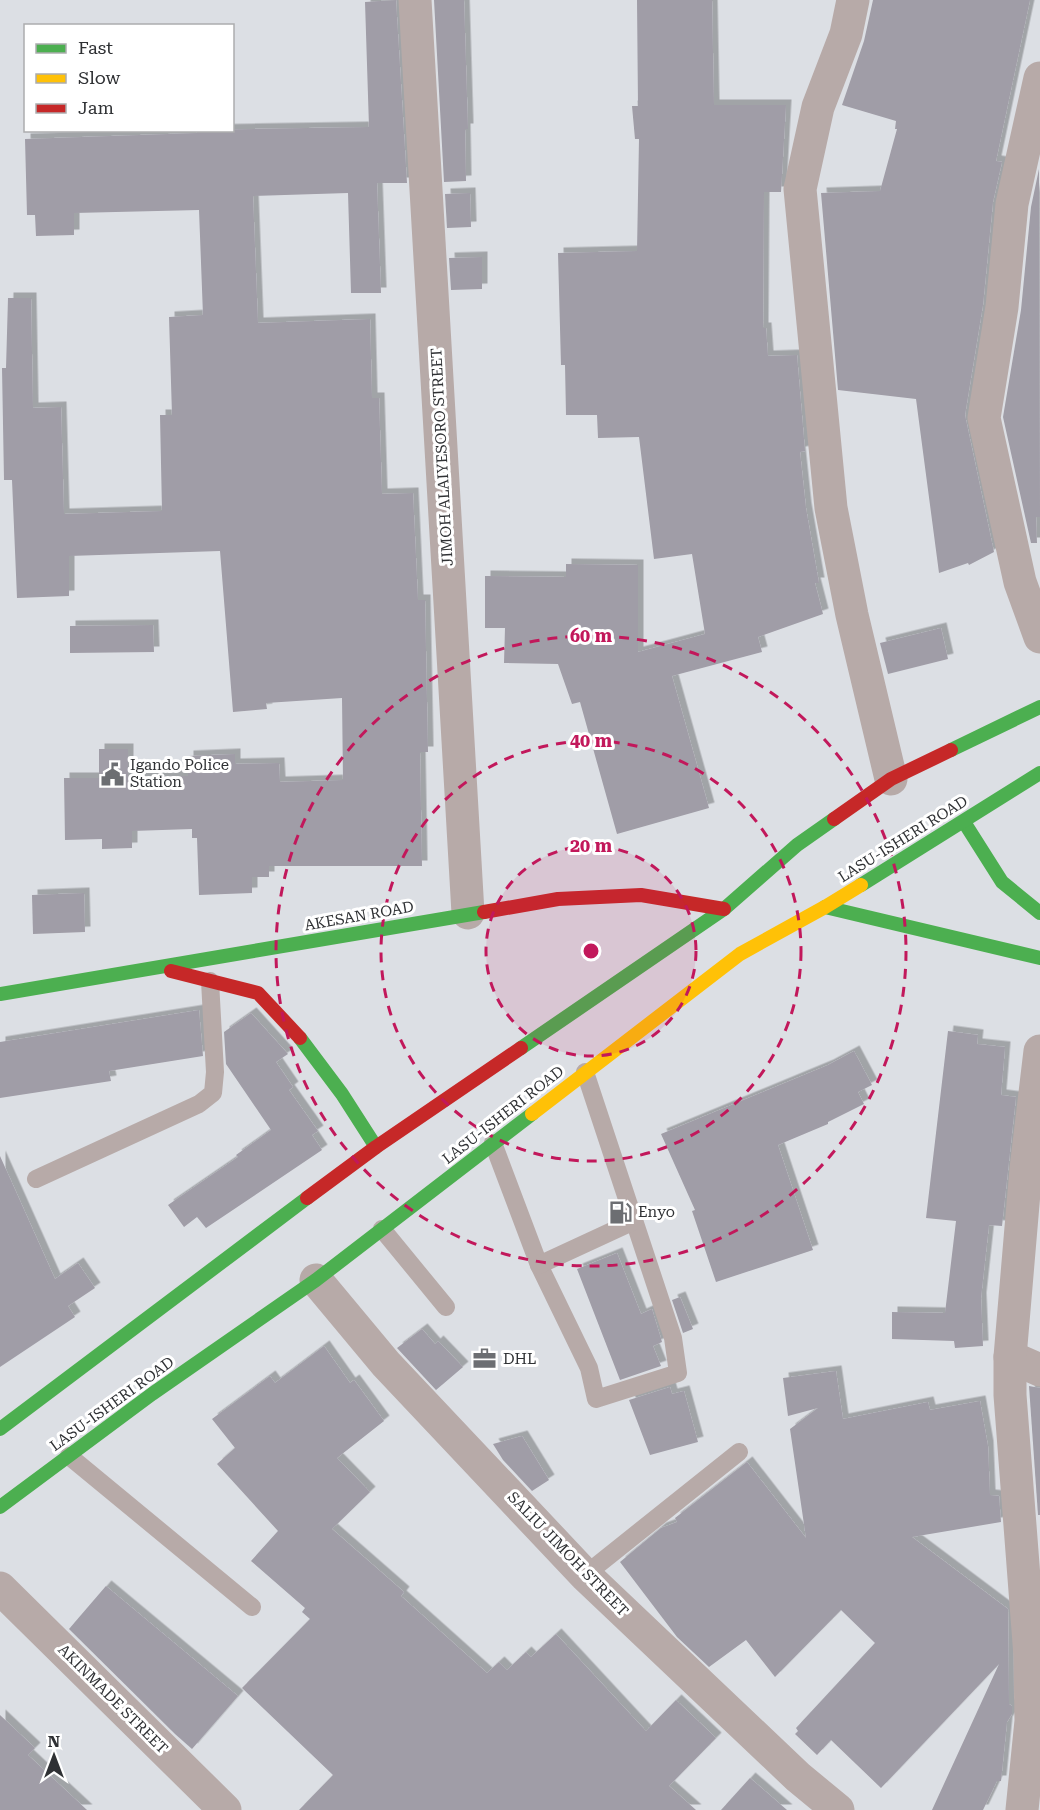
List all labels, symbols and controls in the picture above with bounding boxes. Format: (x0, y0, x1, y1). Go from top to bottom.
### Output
legend (24, 24, 234, 132)
text: Fast (78, 37, 113, 58)
text: Slow (78, 67, 120, 88)
text: Jam (78, 97, 114, 118)
street label: JIMOH ALAIYESORO STREET (427, 348, 457, 566)
text: 60 m (570, 625, 613, 646)
text: 40 m (570, 730, 613, 751)
place label: Igando Police Station (130, 756, 229, 791)
public building icon: Igando Police Station (99, 761, 125, 787)
street label: LASU-ISHERI ROAD (835, 792, 971, 886)
text: 20 m (570, 835, 613, 856)
street label: AKESAN ROAD (303, 898, 415, 934)
centre of rings (581, 941, 601, 961)
street label: LASU-ISHERI ROAD (439, 1062, 567, 1168)
fuel station icon: Enyo (607, 1199, 633, 1225)
place label: Enyo (638, 1203, 675, 1221)
office icon: DHL (472, 1346, 498, 1372)
place label: DHL (503, 1350, 536, 1368)
street label: LASU-ISHERI ROAD (46, 1353, 178, 1455)
street label: SALIU JIMOH STREET (504, 1488, 632, 1620)
street label: AKINMADE STREET (54, 1640, 172, 1758)
north arrow (24, 1726, 84, 1786)

